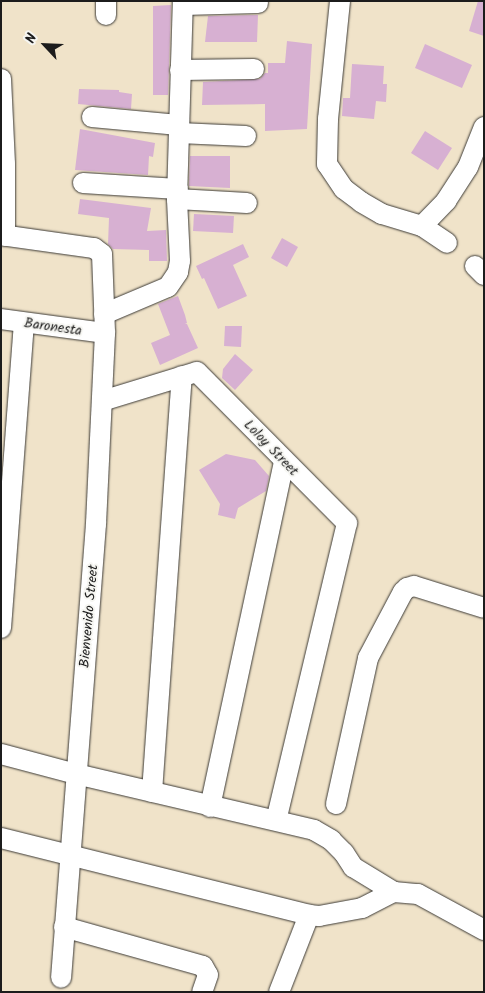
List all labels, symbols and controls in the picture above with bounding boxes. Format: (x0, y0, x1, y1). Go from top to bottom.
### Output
north arrow (20, 20, 70, 70)
text: N (20, 30, 43, 47)
street label: Baronesta (23, 315, 83, 339)
street label: Loloy Street (240, 416, 302, 480)
street label: Bienvenido Street (76, 564, 102, 668)

